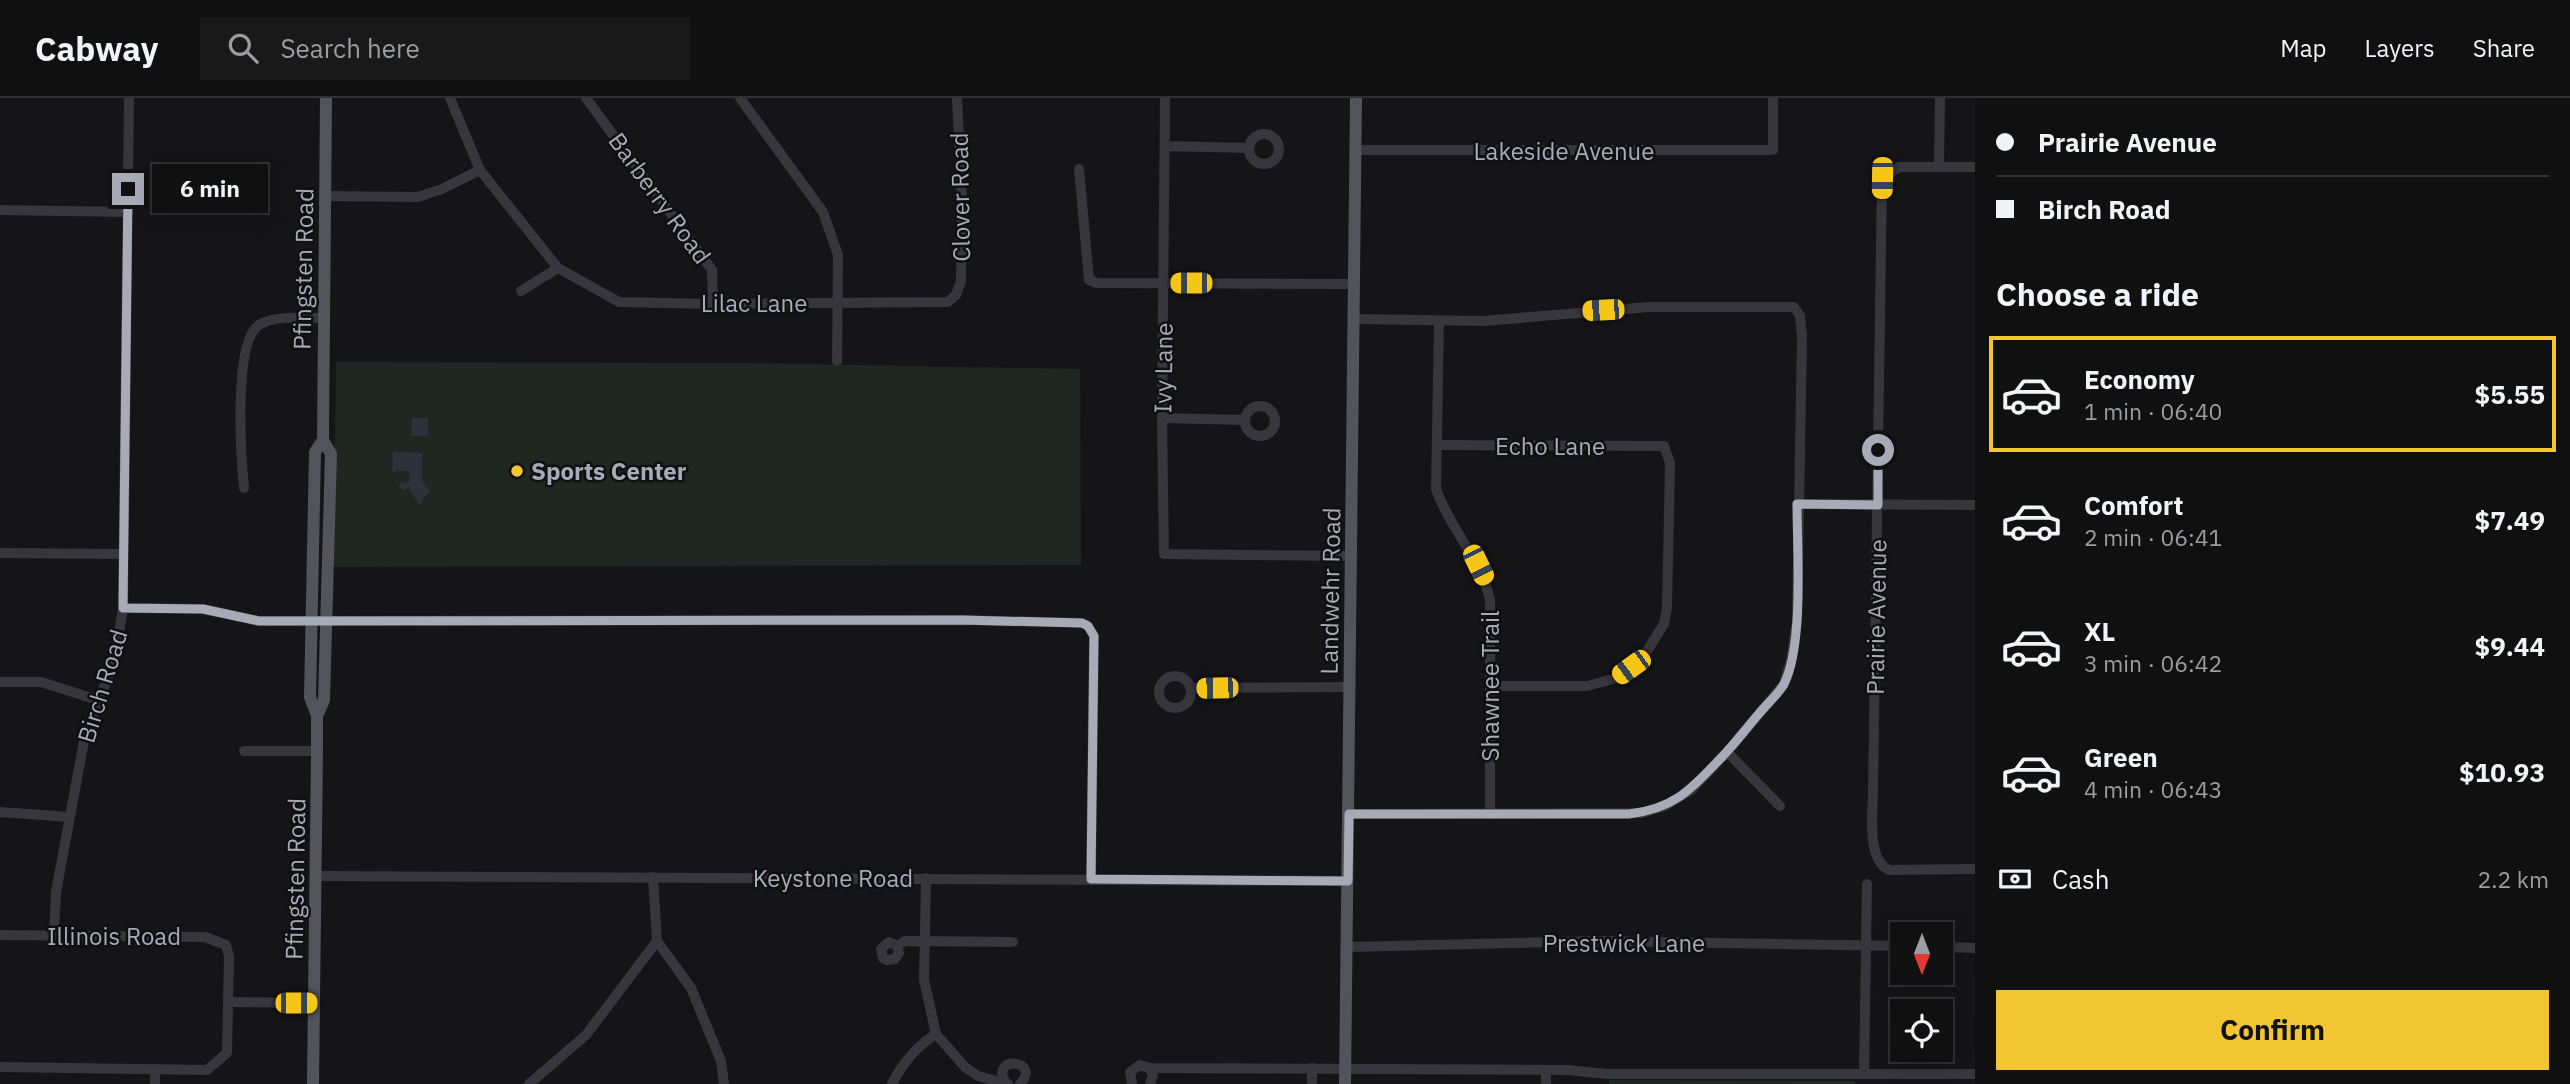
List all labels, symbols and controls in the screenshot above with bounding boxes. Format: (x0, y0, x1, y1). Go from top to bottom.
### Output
search box (200, 17, 690, 80)
text: Cabway (35, 27, 158, 70)
icon: search (224, 29, 262, 67)
text: Search here (280, 31, 420, 65)
text: Map (2280, 32, 2327, 64)
text: Layers (2365, 32, 2435, 64)
text: Share (2473, 32, 2535, 64)
text: Prairie Avenue (2038, 125, 2217, 159)
street label: Barberry Road (601, 126, 719, 270)
street label: Clover Road (943, 132, 977, 262)
street label: Lakeside Avenue (1474, 135, 1654, 167)
car (1872, 157, 1893, 199)
callout: 6 min (152, 164, 268, 214)
route end (112, 173, 144, 205)
text: 6 min (180, 173, 240, 203)
street label: Pfingsten Road (286, 188, 320, 350)
text: Birch Road (2038, 192, 2171, 226)
car (1171, 273, 1213, 294)
text: Choose a ride (1996, 273, 2199, 315)
street label: Lilac Lane (701, 287, 807, 319)
car (1582, 298, 1625, 322)
street label: Ivy Lane (1146, 322, 1180, 414)
text: Economy (2084, 362, 2195, 396)
icon: car (2000, 363, 2063, 426)
text: $5.55 (2475, 377, 2545, 411)
text: 1 min · 06:40 (2084, 396, 2222, 426)
street label: Echo Lane (1495, 430, 1605, 462)
route start (1862, 434, 1894, 466)
place label: Sports Center (531, 455, 687, 487)
marker: Sports Center (509, 463, 525, 479)
text: Comfort (2084, 488, 2183, 522)
icon: car (2000, 489, 2063, 552)
text: $7.49 (2475, 503, 2545, 537)
street label: Landwehr Road (1313, 507, 1347, 675)
text: 2 min · 06:41 (2084, 522, 2222, 552)
street label: Prairie Avenue (1859, 539, 1893, 695)
car (1460, 542, 1497, 588)
street label: Shawnee Trail (1474, 610, 1506, 762)
text: XL (2084, 614, 2115, 648)
icon: car (2000, 615, 2063, 678)
street label: Birch Road (70, 625, 134, 747)
text: $9.44 (2475, 629, 2545, 663)
car (1608, 646, 1655, 688)
text: 3 min · 06:42 (2084, 648, 2222, 678)
car (1196, 677, 1239, 699)
text: Green (2084, 740, 2158, 774)
icon: car (2000, 741, 2063, 804)
text: $10.93 (2459, 755, 2545, 789)
text: 4 min · 06:43 (2084, 774, 2222, 804)
street label: Pfingsten Road (278, 798, 312, 960)
icon: cash (1996, 860, 2034, 898)
street label: Keystone Road (753, 862, 913, 894)
text: Cash (2052, 862, 2109, 896)
text: 2.2 km (2478, 864, 2549, 894)
street label: Illinois Road (47, 920, 181, 952)
north arrow (1890, 922, 1953, 985)
map controls (1890, 922, 1953, 1062)
street label: Prestwick Lane (1543, 927, 1705, 959)
button: Confirm (1996, 990, 2549, 1070)
car (276, 993, 318, 1014)
button: locate (1890, 999, 1953, 1062)

